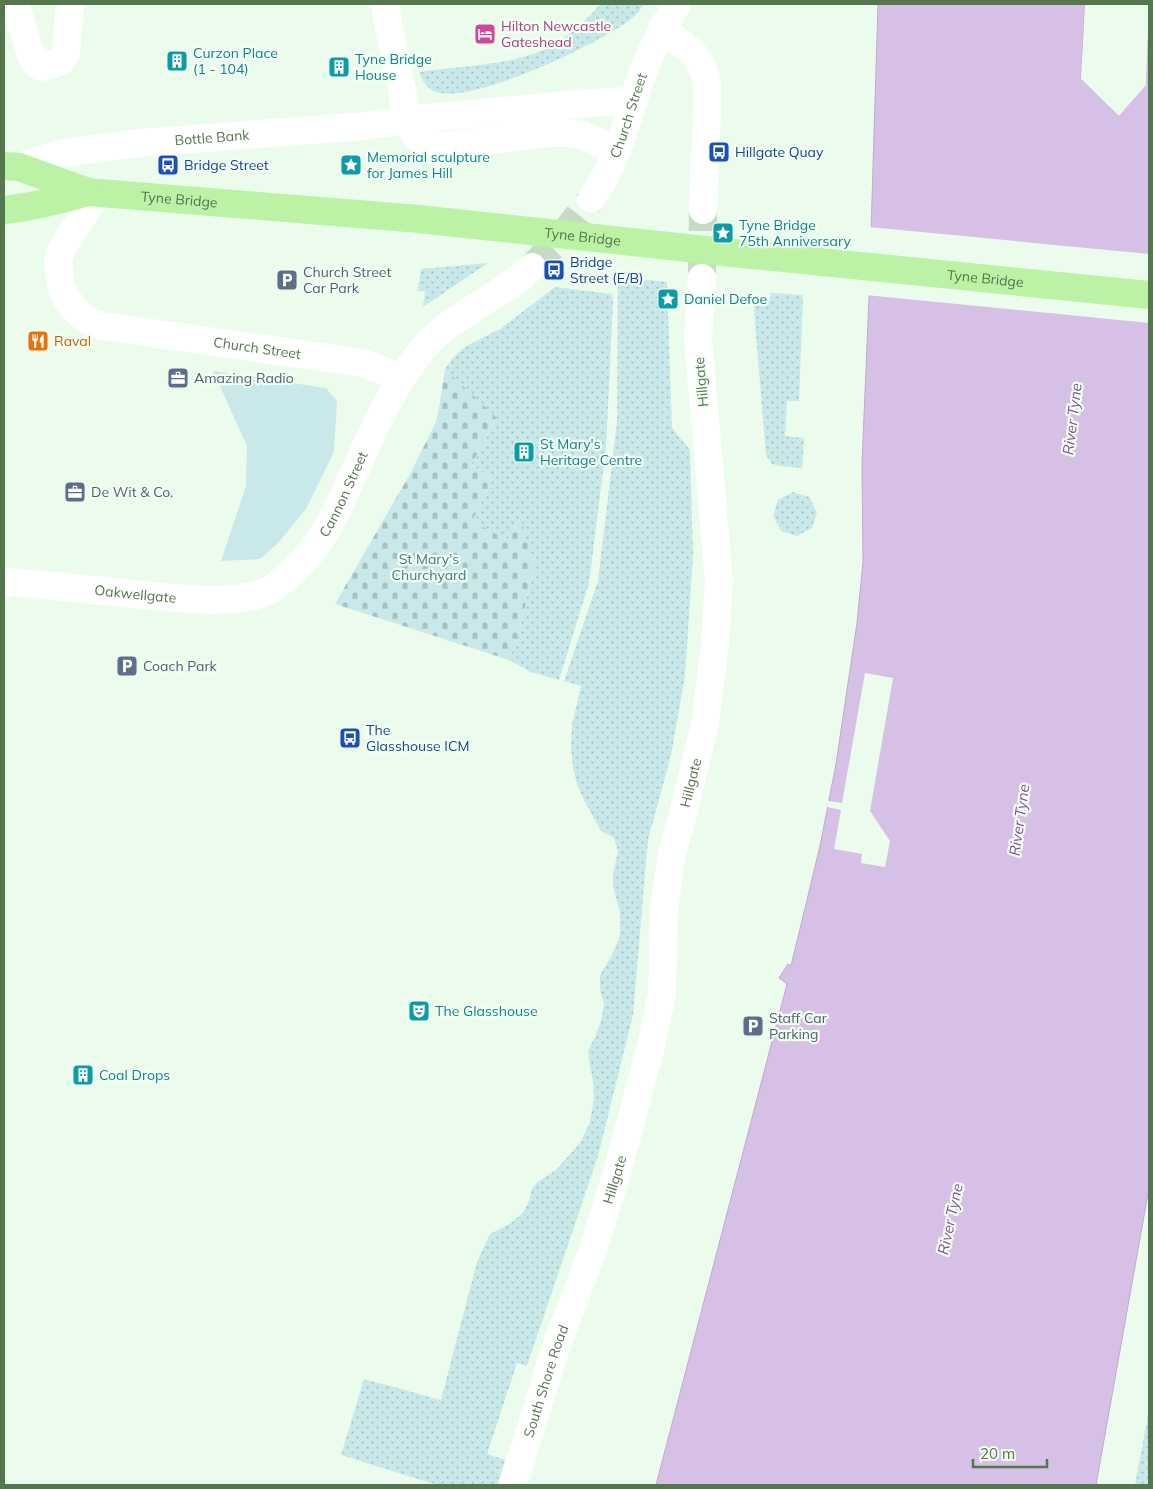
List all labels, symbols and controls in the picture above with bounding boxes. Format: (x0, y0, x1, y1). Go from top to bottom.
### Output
place label: Hilton Newcastle Gateshead (501, 17, 611, 51)
hotel icon: Hilton Newcastle Gateshead (473, 22, 497, 46)
place label: Curzon Place (1 - 104) (193, 44, 278, 78)
building icon: Curzon Place (1 - 104) (165, 49, 189, 73)
place label: Tyne Bridge House (355, 50, 432, 84)
building icon: Tyne Bridge House (327, 55, 351, 79)
street label: Church Street (606, 70, 651, 161)
street label: Bottle Bank (174, 126, 251, 149)
bus stop icon: Hillgate Quay (707, 140, 731, 164)
place label: Hillgate Quay (735, 143, 824, 161)
place label: Memorial sculpture for James Hill (367, 148, 490, 182)
bus stop icon: Bridge Street (156, 153, 180, 177)
place icon: Memorial sculpture for James Hill (339, 153, 363, 177)
place label: Bridge Street (184, 156, 269, 174)
street label: Tyne Bridge (140, 187, 218, 212)
place label: Tyne Bridge 75th Anniversary (739, 216, 851, 250)
place icon: Tyne Bridge 75th Anniversary (711, 221, 735, 245)
street label: Tyne Bridge (543, 224, 622, 250)
place label: Bridge Street (E/B) (570, 253, 644, 287)
bus stop icon: Bridge Street (E/B) (542, 258, 566, 282)
place label: Church Street Car Park (303, 263, 391, 297)
street label: Tyne Bridge (946, 266, 1025, 291)
parking icon: Church Street Car Park (275, 268, 299, 292)
place icon: Daniel Defoe (656, 287, 680, 311)
place label: Daniel Defoe (684, 290, 767, 308)
restaurant icon: Raval (26, 329, 50, 353)
place label: Raval (54, 332, 91, 350)
street label: Church Street (212, 333, 302, 363)
street label: Hillgate (690, 356, 712, 408)
office icon: Amazing Radio (166, 366, 190, 390)
place label: Amazing Radio (194, 369, 294, 387)
water label: River Tyne (1058, 382, 1086, 456)
place label: St Mary's Heritage Centre (540, 435, 642, 469)
building icon: St Mary's Heritage Centre (512, 440, 536, 464)
street label: Cannon Street (315, 448, 372, 540)
office icon: De Wit & Co. (63, 480, 87, 504)
place label: De Wit & Co. (91, 483, 173, 501)
park label: St Mary's Churchyard (391, 550, 467, 584)
street label: Oakwellgate (94, 581, 177, 607)
parking icon: Coach Park (115, 654, 139, 678)
place label: Coach Park (143, 657, 218, 675)
place label: The Glasshouse ICM (366, 721, 470, 755)
bus stop icon: The Glasshouse ICM (338, 726, 362, 750)
street label: Hillgate (676, 756, 705, 809)
water label: River Tyne (1005, 783, 1033, 857)
theatre icon: The Glasshouse (407, 999, 431, 1023)
place label: The Glasshouse (435, 1002, 538, 1020)
place label: Staff Car Parking (769, 1009, 828, 1043)
parking icon: Staff Car Parking (741, 1014, 765, 1038)
building icon: Coal Drops (71, 1063, 95, 1087)
place label: Coal Drops (99, 1066, 170, 1084)
street label: Hillgate (599, 1153, 630, 1206)
water label: River Tyne (933, 1182, 967, 1256)
street label: South Shore Road (519, 1322, 572, 1440)
scale bar (973, 1436, 1047, 1468)
text: 20 m (980, 1444, 1015, 1463)

